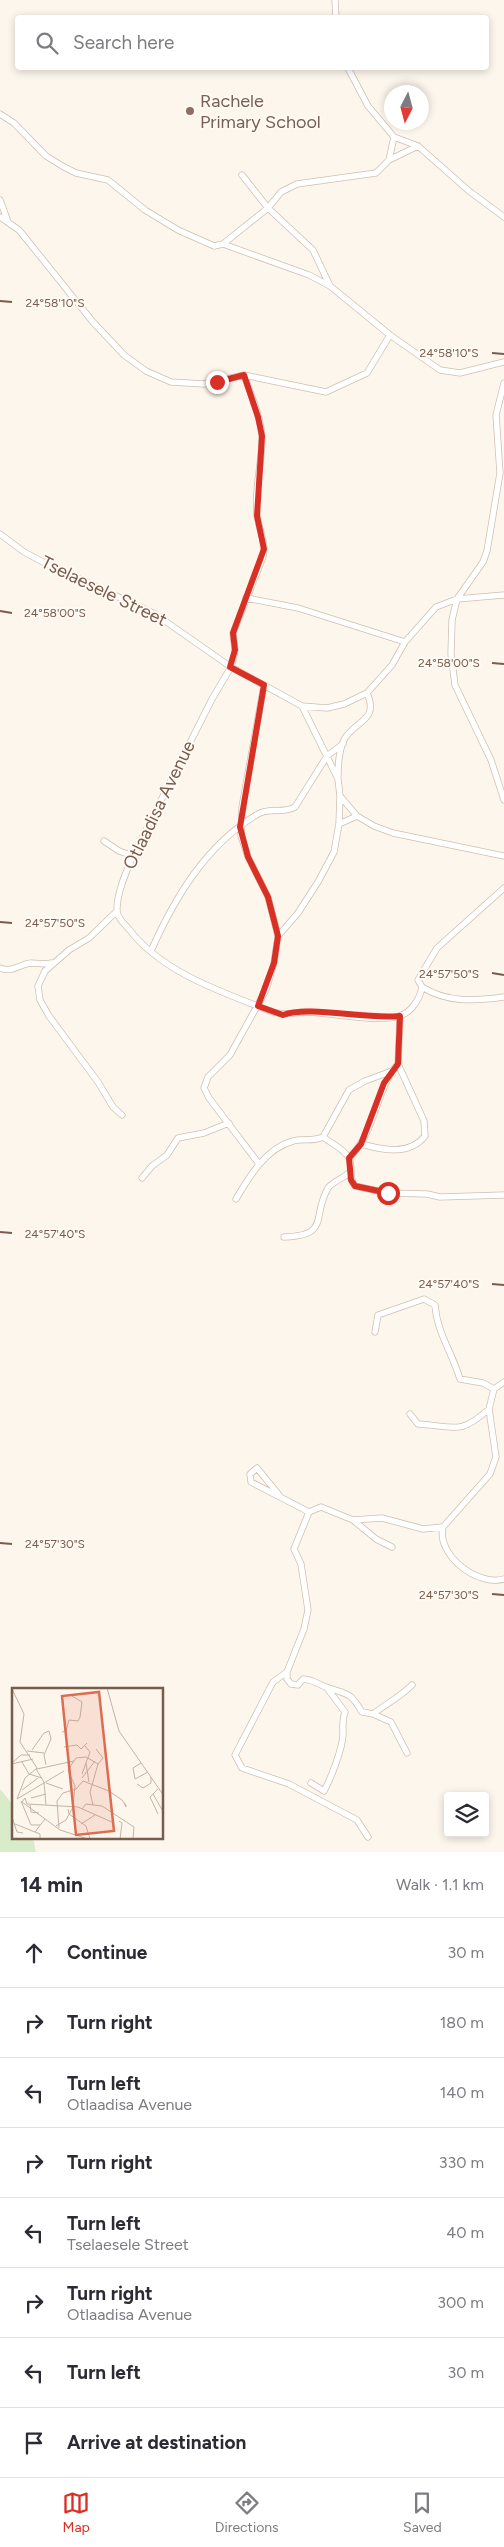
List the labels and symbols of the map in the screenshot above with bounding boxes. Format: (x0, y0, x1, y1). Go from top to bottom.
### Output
north arrow (384, 85, 429, 130)
place label: Rachele Primary School (200, 90, 321, 133)
marker: Rachele Primary School (184, 105, 196, 117)
text: 24°58'10"S (25, 296, 85, 310)
text: 24°58'10"S (419, 346, 479, 360)
route end (206, 371, 229, 394)
street label: Tselaesele Street (38, 551, 171, 631)
text: 24°58'00"S (24, 606, 86, 620)
text: 24°58'00"S (418, 656, 480, 670)
street label: Otlaadisa Avenue (118, 737, 200, 873)
text: 24°57'50"S (25, 916, 85, 930)
text: 24°57'50"S (419, 967, 479, 981)
route start (377, 1182, 400, 1205)
text: 24°57'40"S (25, 1227, 85, 1241)
text: 24°57'40"S (419, 1277, 479, 1291)
text: 24°57'30"S (25, 1537, 85, 1551)
text: 24°57'30"S (419, 1588, 479, 1602)
inset map (12, 1688, 164, 1840)

